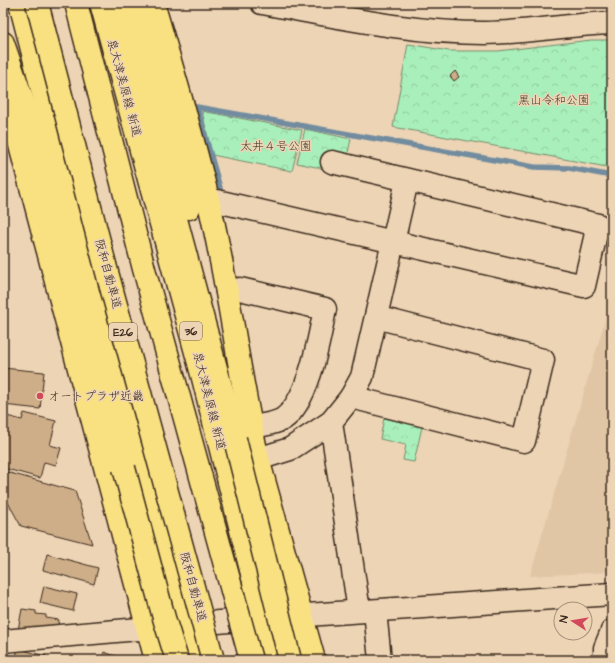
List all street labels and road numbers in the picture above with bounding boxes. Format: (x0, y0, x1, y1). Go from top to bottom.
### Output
street label: 泉大津美原線 新道 (103, 37, 145, 139)
street label: 阪和自動車道 (90, 237, 126, 311)
road number: 36 (180, 322, 202, 340)
road number: E26 (109, 323, 137, 341)
street label: 泉大津美原線 新道 (189, 350, 229, 452)
street label: 阪和自動車道 (175, 550, 211, 624)

